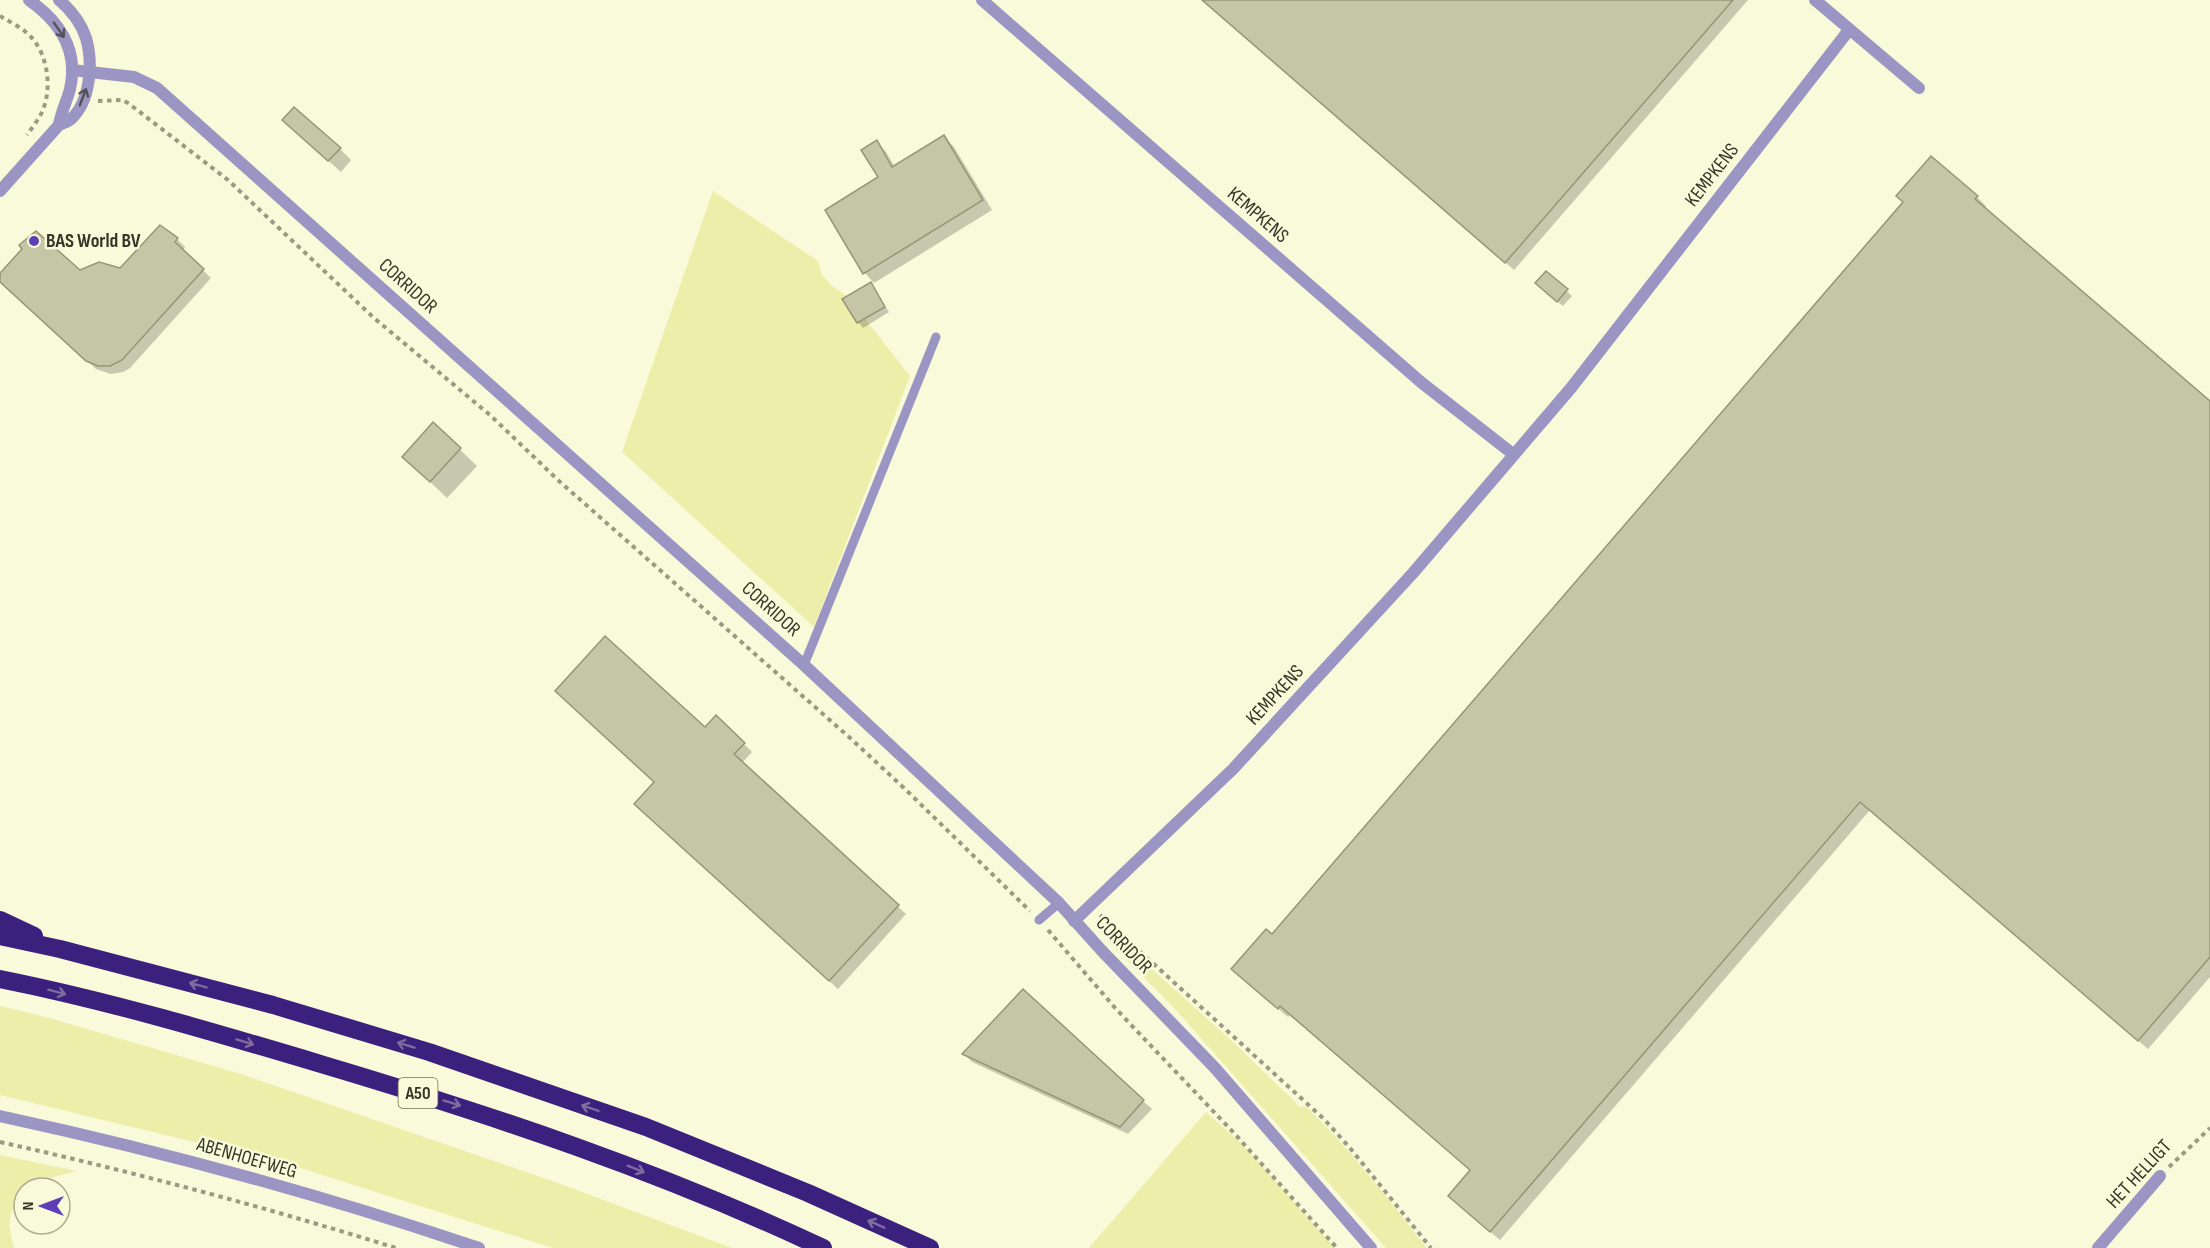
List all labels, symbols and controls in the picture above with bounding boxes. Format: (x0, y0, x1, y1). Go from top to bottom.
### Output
one-way arrow (53, 21, 66, 38)
one-way arrow (79, 89, 90, 107)
street label: KEMPKENS (1680, 139, 1744, 211)
street label: KEMPKENS (1222, 182, 1294, 248)
place label: BAS World BV (46, 229, 141, 253)
marker: BAS World BV (27, 234, 41, 248)
street label: CORRIDOR (374, 253, 442, 319)
street label: CORRIDOR (737, 576, 805, 642)
street label: KEMPKENS (1241, 660, 1309, 730)
street label: CORRIDOR (1091, 911, 1157, 979)
one-way arrow (189, 979, 208, 990)
one-way arrow (47, 986, 66, 998)
one-way arrow (236, 1037, 255, 1048)
one-way arrow (397, 1039, 416, 1050)
road number: A50 (398, 1078, 438, 1108)
one-way arrow (442, 1099, 461, 1110)
one-way arrow (582, 1101, 600, 1112)
street label: ABENHOEFWEG (193, 1132, 300, 1184)
street label: HET HELLIGT (2101, 1135, 2177, 1213)
one-way arrow (626, 1164, 645, 1175)
north arrow (12, 1176, 72, 1236)
text: N (19, 1202, 38, 1210)
one-way arrow (868, 1217, 886, 1229)

